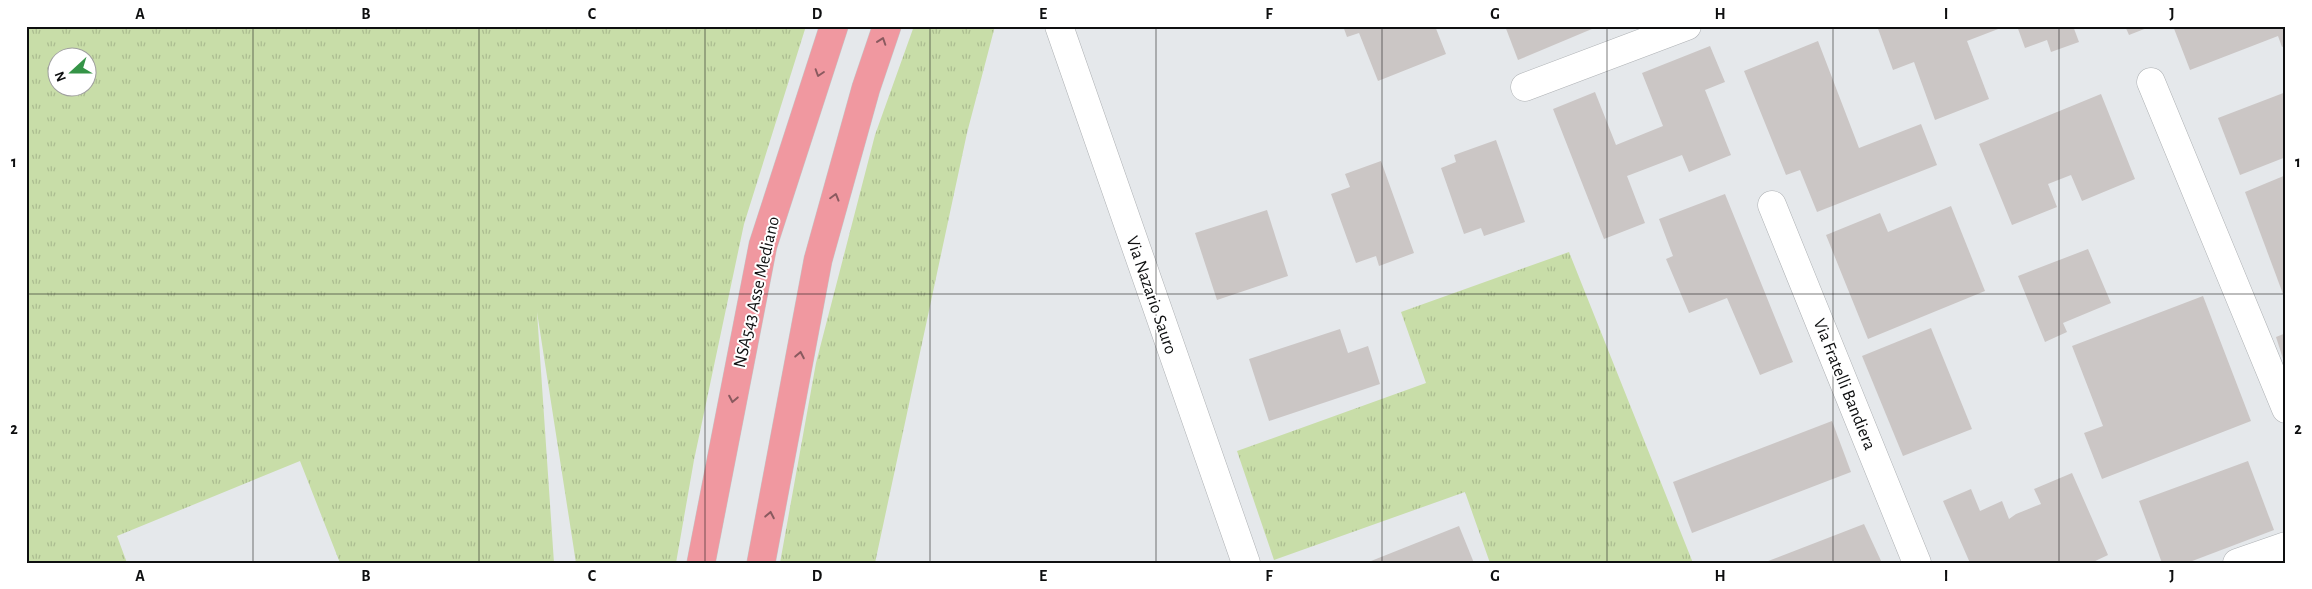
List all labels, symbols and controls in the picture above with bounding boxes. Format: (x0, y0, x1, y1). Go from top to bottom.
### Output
text: A (135, 6, 145, 22)
text: B (361, 6, 371, 22)
text: C (588, 6, 597, 22)
text: D (812, 6, 823, 22)
text: E (1039, 6, 1047, 22)
text: F (1265, 6, 1273, 22)
text: G (1490, 6, 1500, 22)
text: H (1714, 6, 1726, 22)
text: I (1944, 6, 1948, 22)
text: J (2169, 6, 2175, 22)
one-way arrow (876, 37, 886, 46)
north arrow (48, 48, 98, 98)
one-way arrow (814, 68, 824, 76)
text: N (53, 69, 69, 83)
text: 1 (11, 154, 17, 170)
text: 1 (2295, 154, 2301, 170)
one-way arrow (830, 193, 840, 201)
street label: NSA543 Asse Mediano (731, 215, 783, 370)
street label: Via Nazario Sauro (1122, 234, 1180, 357)
street label: Via Fratelli Bandiera (1810, 316, 1879, 453)
one-way arrow (794, 351, 805, 360)
one-way arrow (729, 394, 739, 403)
text: 2 (10, 421, 18, 437)
text: 2 (2294, 421, 2302, 437)
one-way arrow (764, 510, 775, 519)
text: A (135, 568, 145, 584)
text: B (361, 568, 371, 584)
text: C (588, 568, 597, 584)
text: D (812, 568, 823, 584)
text: E (1039, 568, 1047, 584)
text: F (1265, 568, 1273, 584)
text: G (1490, 568, 1500, 584)
text: H (1714, 568, 1726, 584)
text: I (1944, 568, 1948, 584)
text: J (2169, 568, 2175, 584)

